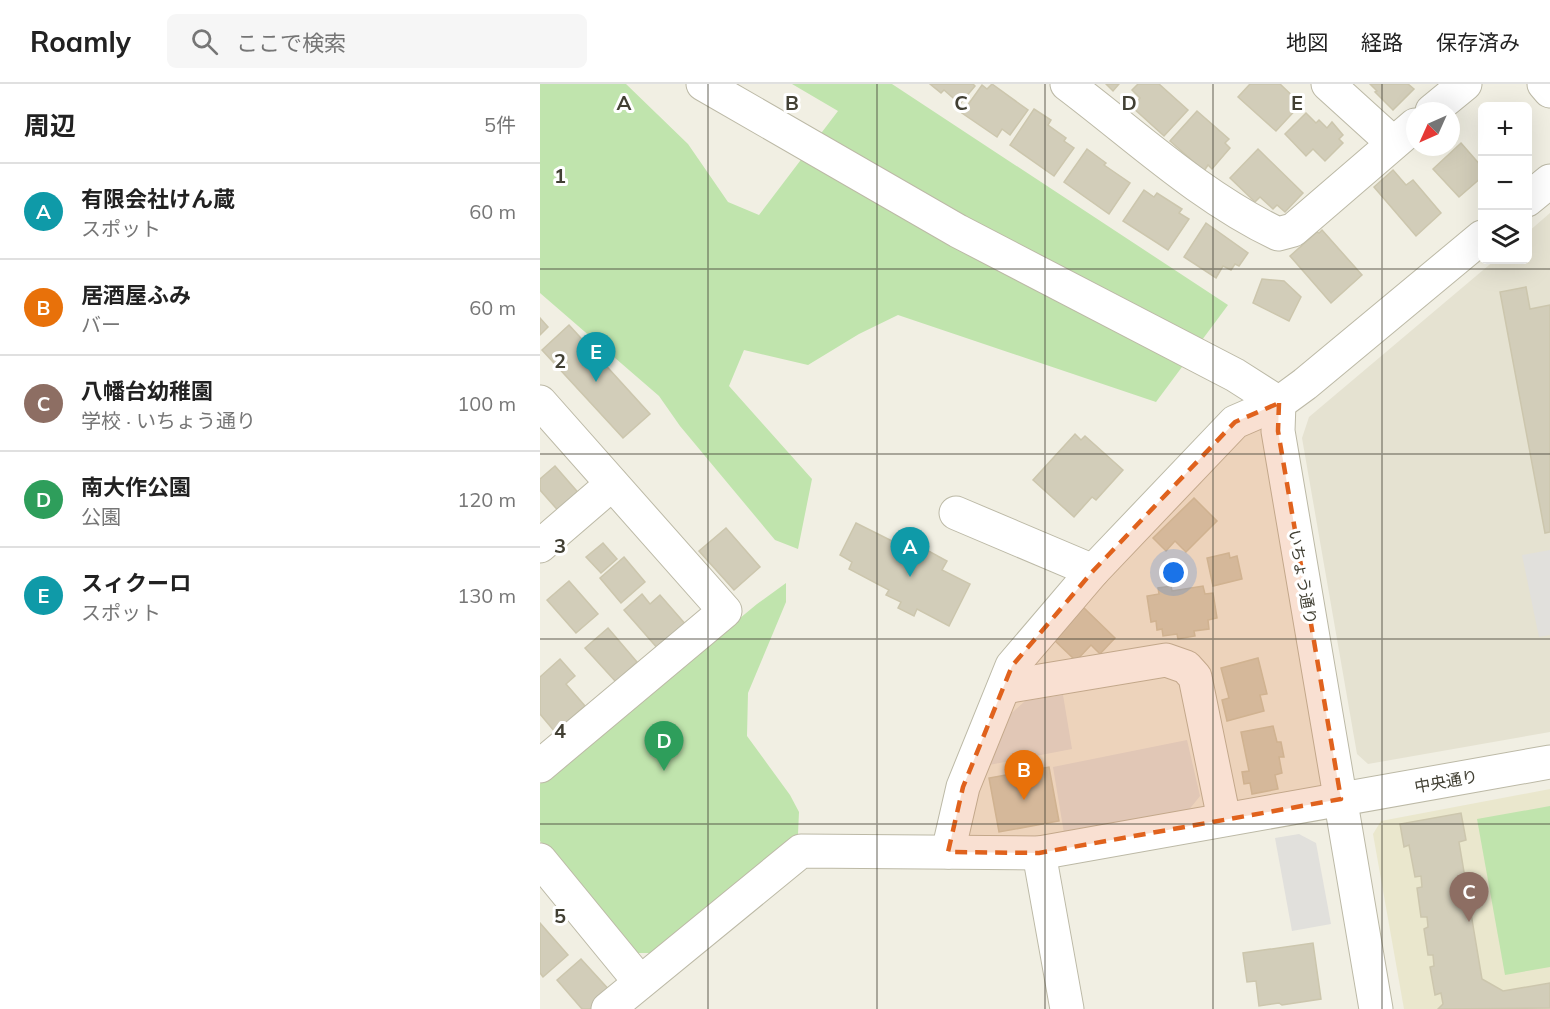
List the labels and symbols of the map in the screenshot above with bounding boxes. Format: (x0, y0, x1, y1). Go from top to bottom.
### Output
text: A (617, 90, 632, 115)
text: B (785, 90, 799, 115)
text: C (954, 90, 968, 115)
text: D (1121, 90, 1137, 115)
text: E (1291, 90, 1303, 115)
north arrow (1406, 102, 1460, 156)
text: 1 (554, 163, 566, 188)
pin: E (576, 332, 616, 382)
text: 2 (554, 348, 566, 373)
pin: A (890, 528, 929, 577)
street label: いちょう通り (1285, 528, 1321, 626)
text: 3 (554, 533, 566, 558)
your location (1159, 558, 1188, 587)
text: 4 (554, 718, 566, 743)
pin: D (644, 722, 684, 771)
pin: B (1004, 750, 1044, 800)
street label: 中央通り (1413, 766, 1479, 796)
pin: C (1450, 872, 1488, 922)
text: 5 (554, 903, 566, 928)

